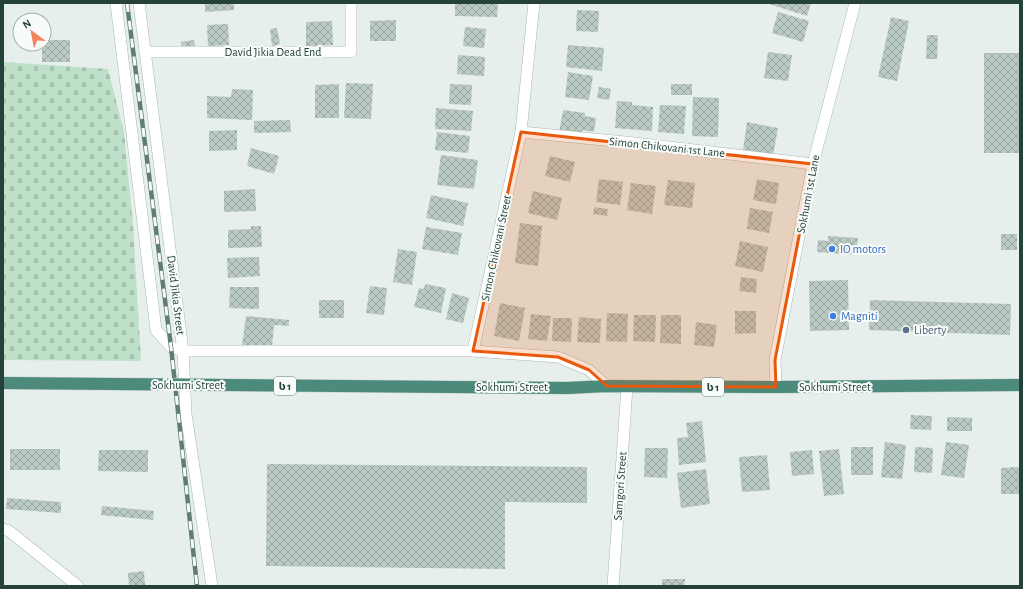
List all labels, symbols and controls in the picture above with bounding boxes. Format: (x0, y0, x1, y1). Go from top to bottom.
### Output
north arrow (12, 12, 52, 52)
text: N (21, 17, 33, 31)
street label: David Jikia Dead End (225, 46, 321, 58)
street label: Simon Chikovani 1st Lane (608, 135, 726, 159)
street label: Sokhumi 1st Lane (794, 154, 822, 234)
street label: Simon Chikovani Street (479, 194, 513, 302)
place label: IO motors (840, 243, 886, 255)
marker: IO motors (827, 244, 837, 254)
street label: David Jikia Street (165, 255, 187, 336)
place label: Magniti (841, 310, 878, 322)
marker: Magniti (828, 311, 838, 321)
place label: Liberty (914, 324, 946, 337)
marker: Liberty (901, 325, 911, 335)
road number: ს 1 (274, 377, 296, 395)
road number: ს 1 (702, 378, 724, 396)
street label: Sokhumi Street (152, 379, 224, 391)
street label: Sokhumi Street (476, 381, 548, 393)
street label: Sokhumi Street (799, 381, 871, 393)
street label: Samgori Street (612, 451, 628, 521)

